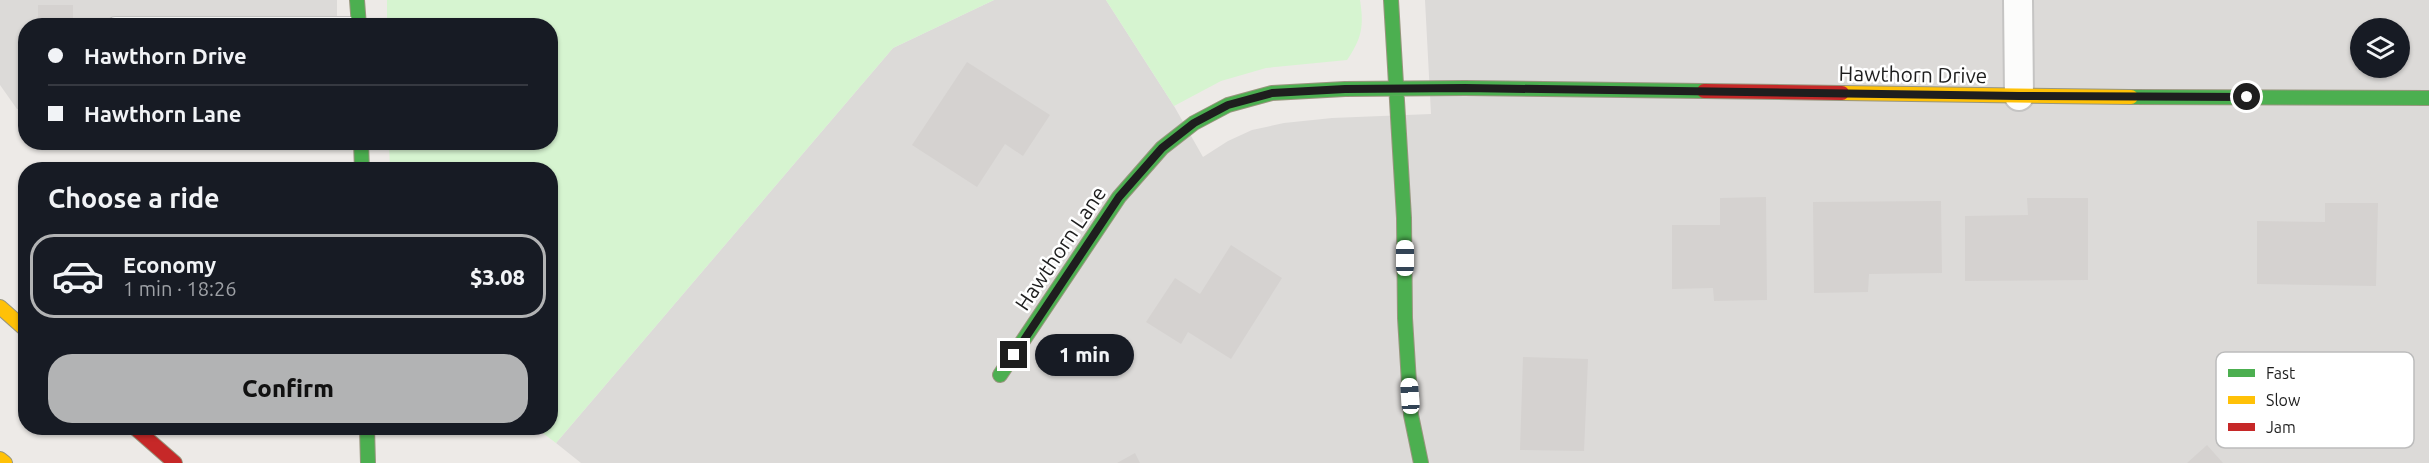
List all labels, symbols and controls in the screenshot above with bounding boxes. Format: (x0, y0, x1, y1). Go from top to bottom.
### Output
map controls (2350, 18, 2410, 78)
button: layers (2350, 18, 2410, 78)
text: Hawthorn Drive (84, 43, 247, 68)
street label: Hawthorn Drive (1838, 61, 1988, 87)
route start (2233, 83, 2260, 110)
text: Hawthorn Lane (84, 101, 241, 126)
street label: Hawthorn Lane (1010, 182, 1110, 314)
text: Choose a ride (48, 183, 220, 213)
car (1396, 240, 1414, 276)
icon: car (51, 249, 105, 303)
text: Economy (123, 252, 216, 277)
text: $3.08 (470, 264, 525, 289)
text: 1 min · 18:26 (123, 277, 237, 300)
callout: 1 min (1035, 334, 1134, 376)
route end (1000, 341, 1027, 368)
text: 1 min (1059, 343, 1110, 366)
legend (2216, 352, 2414, 448)
button: Confirm (48, 354, 528, 423)
text: Fast (2266, 364, 2296, 382)
car (1400, 377, 1420, 415)
text: Slow (2266, 391, 2301, 409)
text: Jam (2266, 418, 2296, 436)

